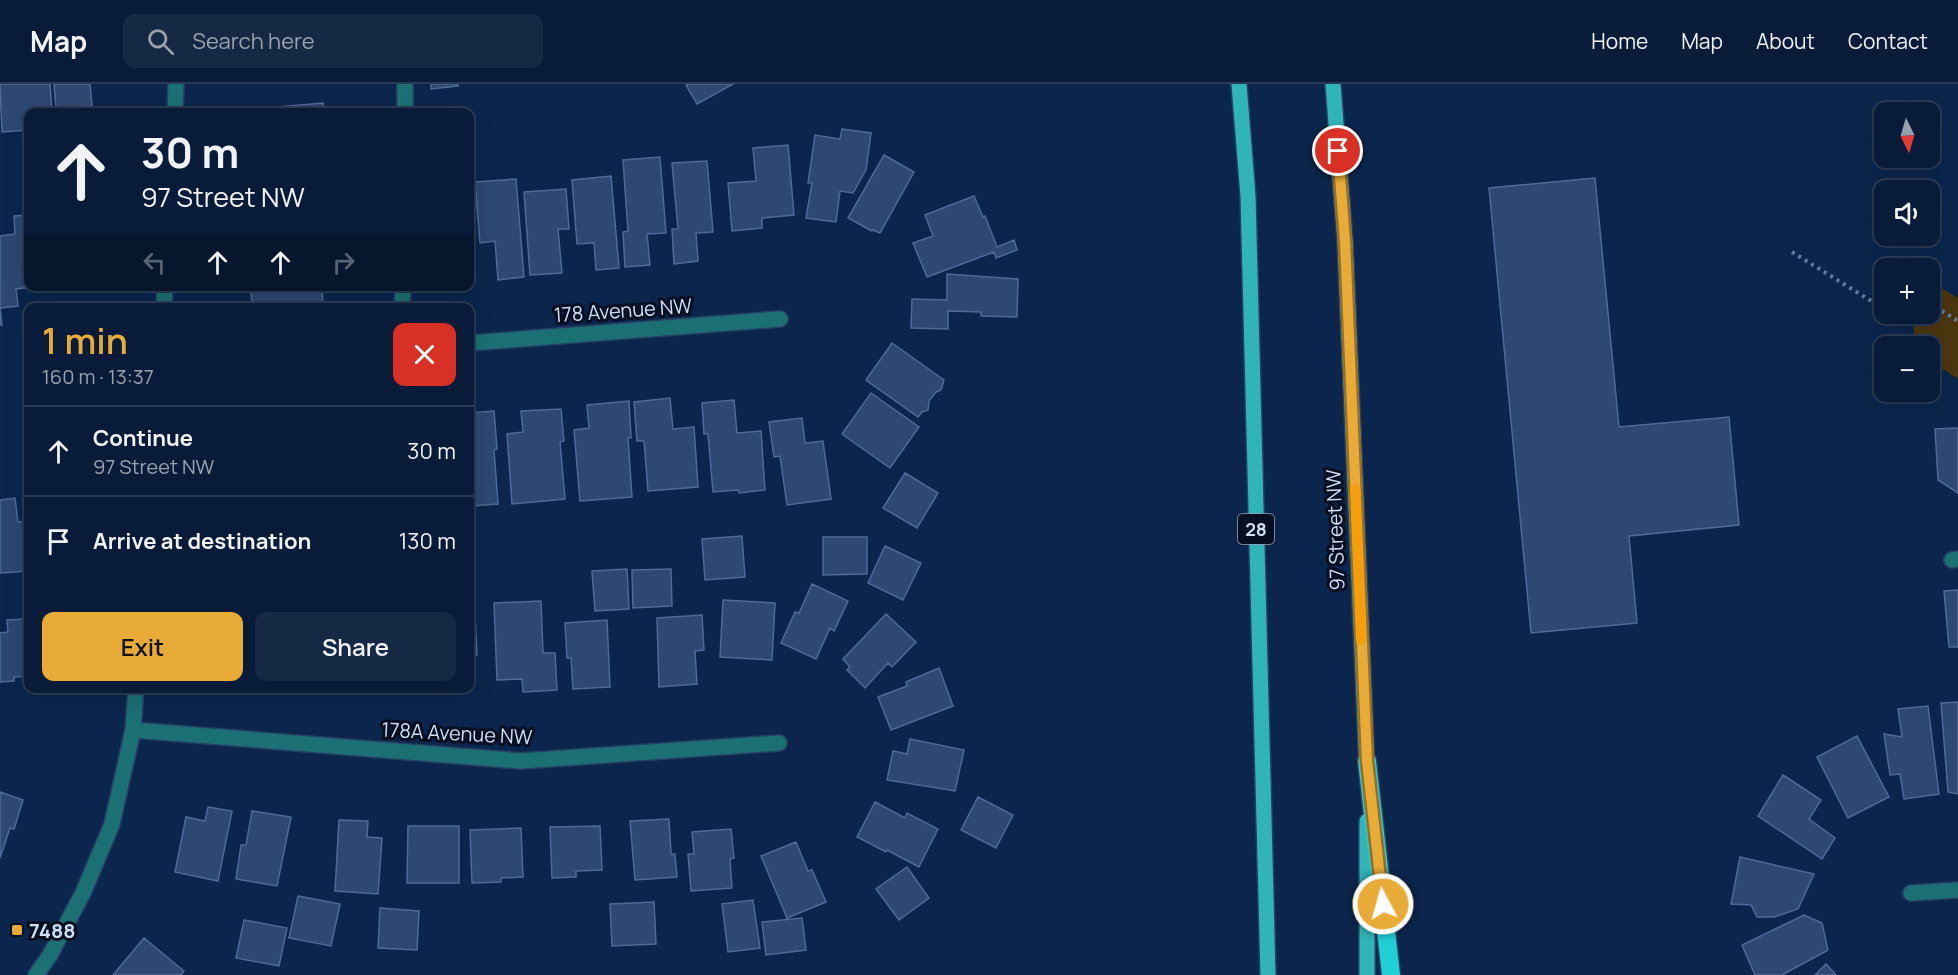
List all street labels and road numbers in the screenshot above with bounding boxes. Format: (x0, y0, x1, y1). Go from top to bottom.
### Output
street label: 178 Avenue NW (553, 292, 693, 328)
street label: 97 Street NW (1319, 469, 1351, 591)
road number: 28 (1238, 514, 1274, 544)
street label: 178A Avenue NW (381, 716, 533, 750)

